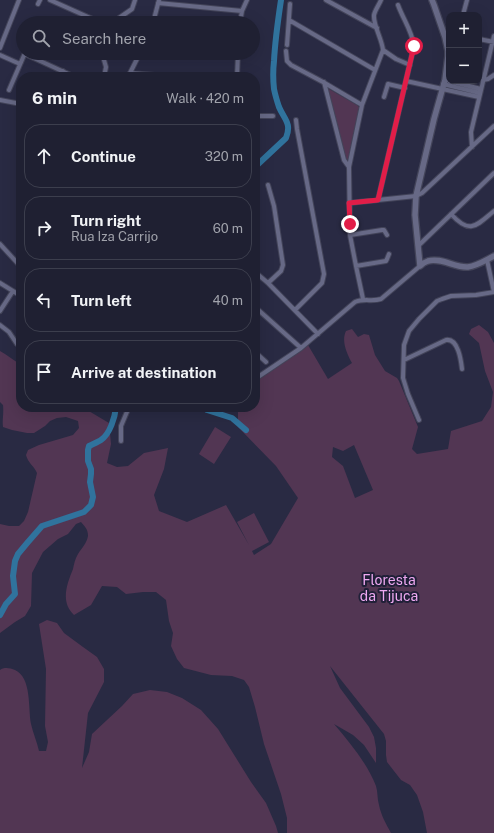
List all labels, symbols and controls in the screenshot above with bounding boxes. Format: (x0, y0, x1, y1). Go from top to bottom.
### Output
map controls (446, 12, 482, 84)
button: + (446, 12, 482, 48)
search box (16, 16, 260, 60)
icon: search (30, 27, 52, 49)
text: Search here (62, 30, 146, 47)
route start (405, 37, 423, 55)
button: − (446, 48, 482, 84)
text: 6 min (32, 88, 77, 108)
text: Walk · 420 m (166, 91, 244, 106)
icon: ahead (33, 145, 55, 167)
text: Continue (71, 148, 136, 165)
text: 320 m (205, 149, 243, 164)
text: Turn right (71, 212, 141, 229)
route end (341, 215, 359, 233)
icon: right (33, 217, 55, 239)
text: 60 m (213, 221, 243, 236)
text: Rua Iza Carrijo (71, 229, 158, 244)
icon: left (33, 289, 55, 311)
text: Turn left (71, 292, 132, 309)
text: 40 m (212, 293, 243, 308)
icon: arrive (33, 361, 55, 383)
text: Arrive at destination (71, 364, 216, 381)
park label: Floresta da Tijuca (360, 572, 418, 604)

